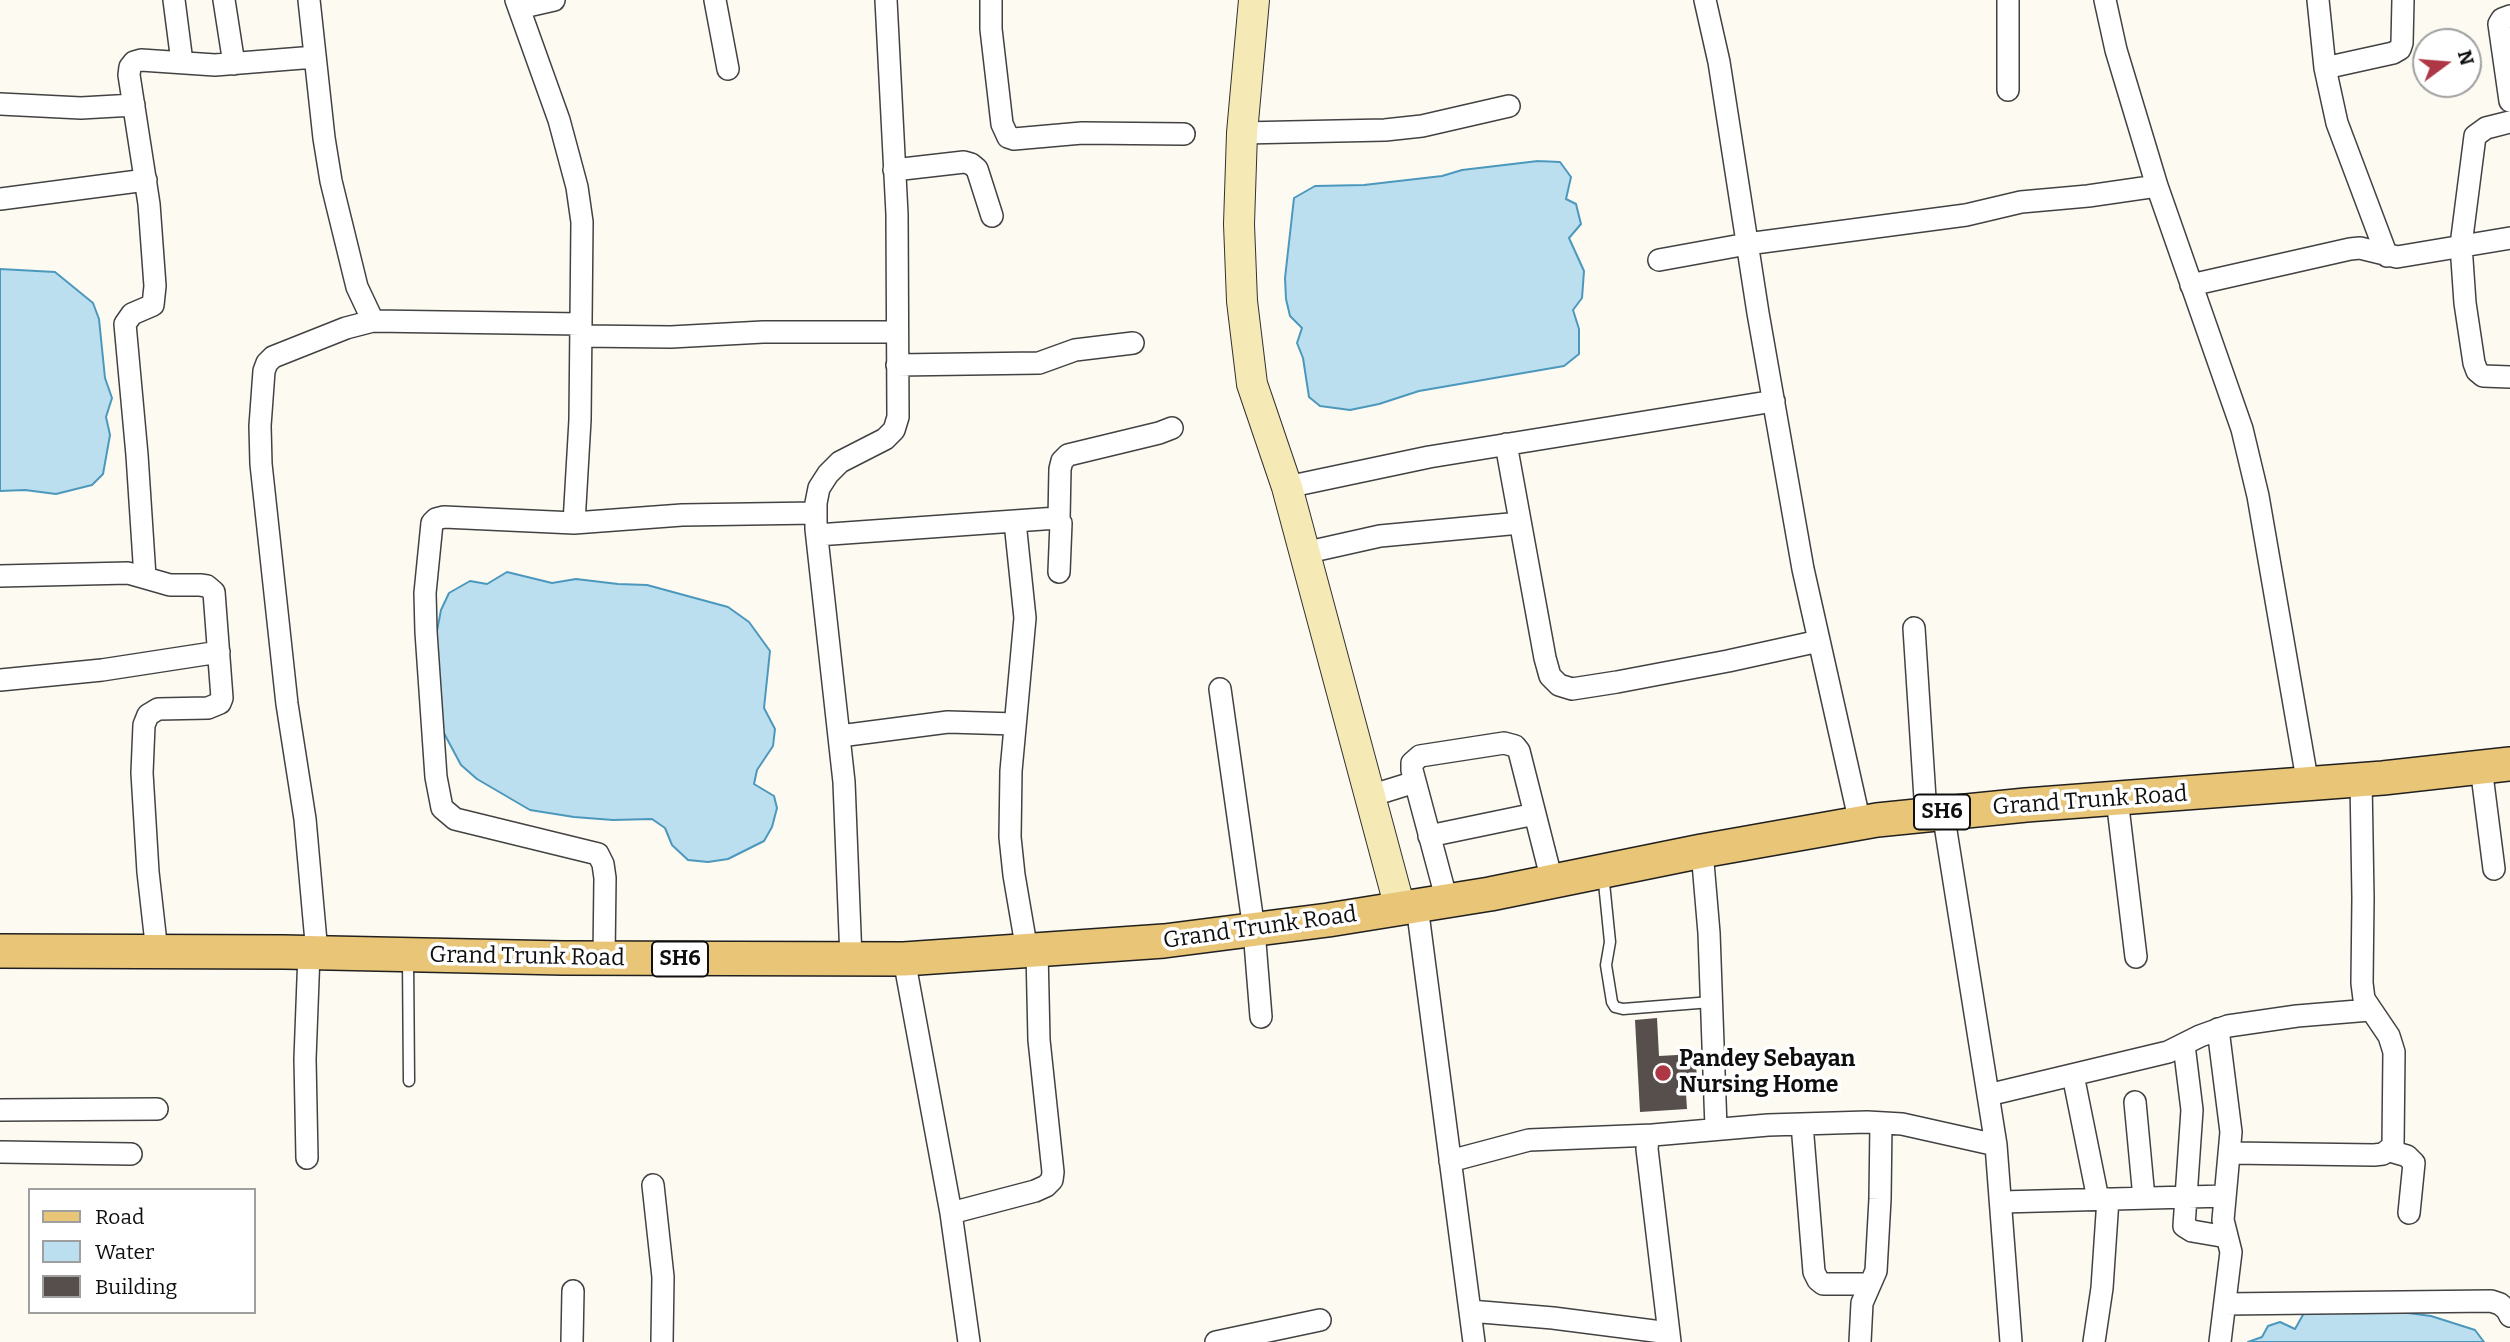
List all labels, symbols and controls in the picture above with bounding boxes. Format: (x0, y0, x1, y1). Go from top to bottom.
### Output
north arrow (2412, 28, 2482, 98)
text: N (2453, 47, 2479, 68)
street label: Grand Trunk Road (1992, 780, 2188, 822)
road number: SH6 (1914, 794, 1970, 830)
street label: Grand Trunk Road (1161, 901, 1359, 955)
street label: Grand Trunk Road (429, 941, 625, 973)
road number: SH6 (652, 942, 708, 976)
place label: Pandey Sebayan Nursing Home (1679, 1046, 1855, 1100)
marker: Pandey Sebayan Nursing Home (1653, 1063, 1673, 1083)
legend (28, 1188, 256, 1314)
text: Road (95, 1204, 144, 1230)
text: Water (95, 1239, 154, 1265)
text: Building (95, 1274, 177, 1300)

